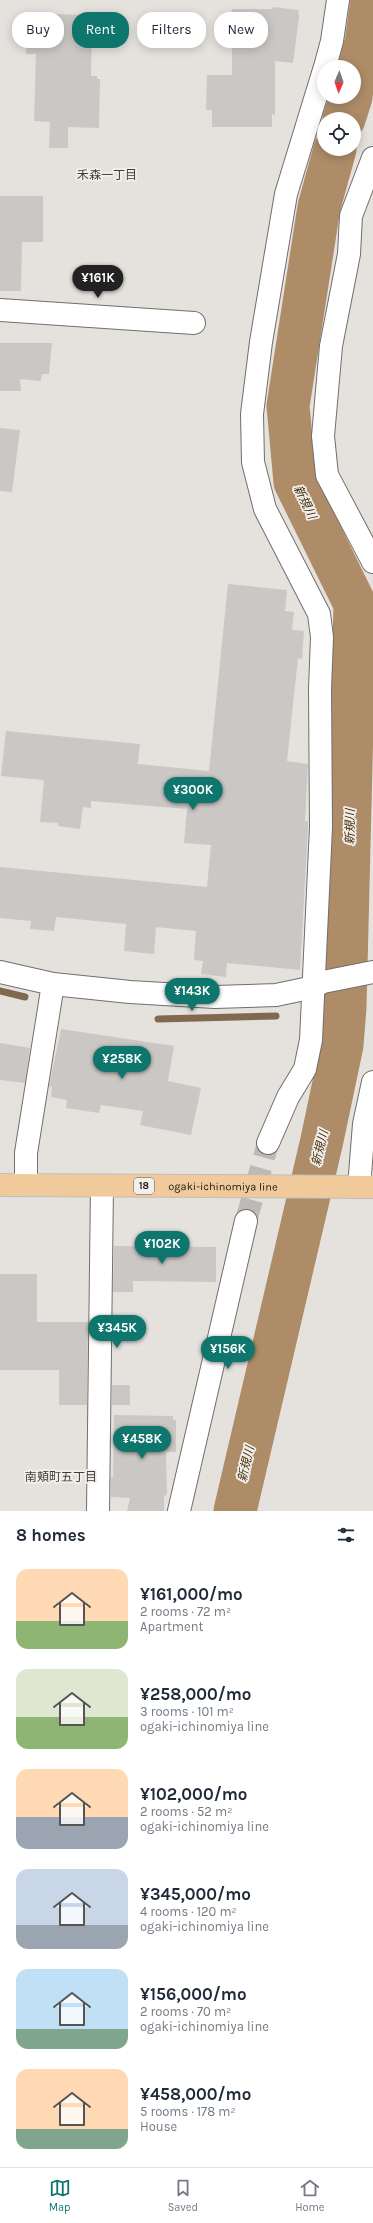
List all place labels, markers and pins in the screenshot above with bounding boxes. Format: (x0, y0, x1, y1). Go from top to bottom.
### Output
pin: ¥161K (70, 265, 126, 299)
pin: ¥300K (165, 777, 221, 811)
pin: ¥143K (164, 978, 220, 1012)
pin: ¥258K (94, 1046, 150, 1080)
pin: ¥102K (134, 1231, 190, 1265)
pin: ¥345K (89, 1315, 145, 1349)
pin: ¥156K (200, 1336, 256, 1370)
pin: ¥458K (114, 1426, 170, 1460)

